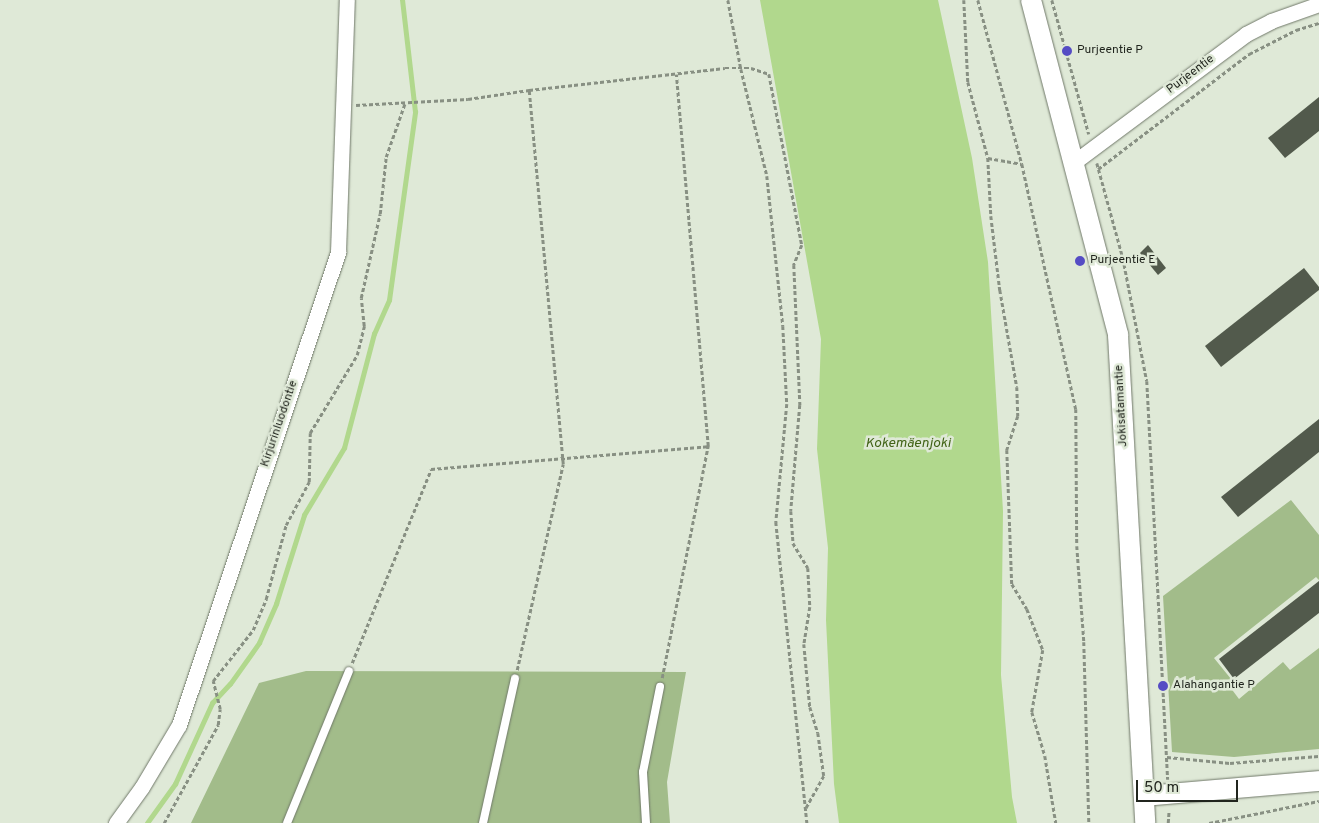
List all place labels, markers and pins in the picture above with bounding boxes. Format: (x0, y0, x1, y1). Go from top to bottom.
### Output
place label: Purjeentie P (1077, 44, 1143, 58)
marker: Purjeentie P (1061, 45, 1073, 57)
place label: Purjeentie E (1090, 254, 1156, 268)
marker: Purjeentie E (1074, 255, 1086, 267)
place label: Alahangantie P (1173, 679, 1255, 693)
marker: Alahangantie P (1157, 680, 1169, 692)

